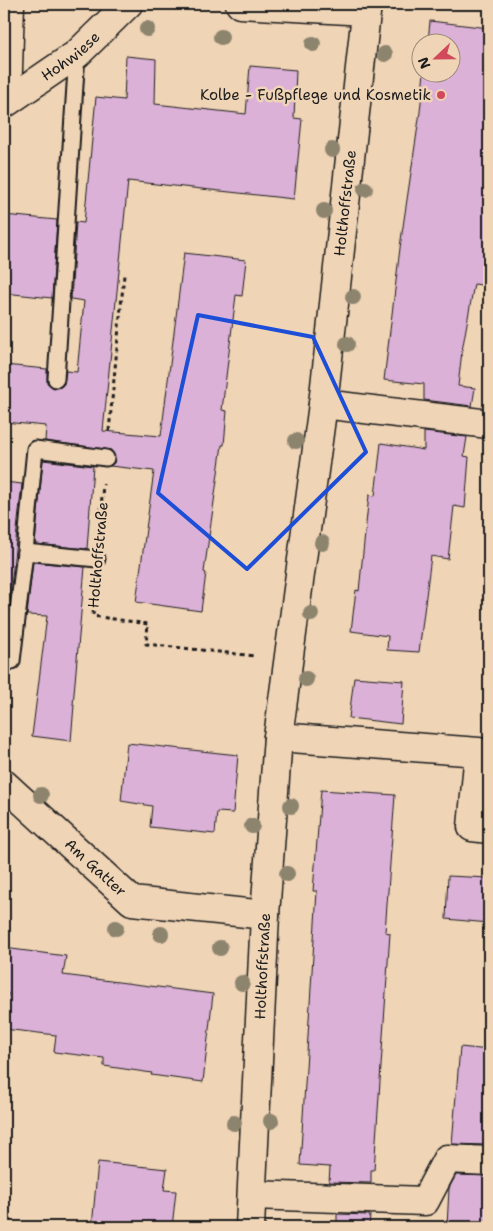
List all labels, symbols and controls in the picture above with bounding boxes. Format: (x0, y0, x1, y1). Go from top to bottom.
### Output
street label: Hohwiese (37, 27, 104, 86)
north arrow (410, 32, 460, 82)
text: N (414, 54, 434, 71)
place label: Kolbe - Fußpflege und Kosmetik (200, 85, 431, 105)
marker: Kolbe - Fußpflege und Kosmetik (435, 89, 447, 101)
street label: Holthoffstraße (329, 149, 361, 257)
street label: Holthoffstraße (83, 501, 113, 609)
street label: Am Gatter (60, 834, 131, 901)
street label: Holthoffstraße (250, 913, 275, 1020)

